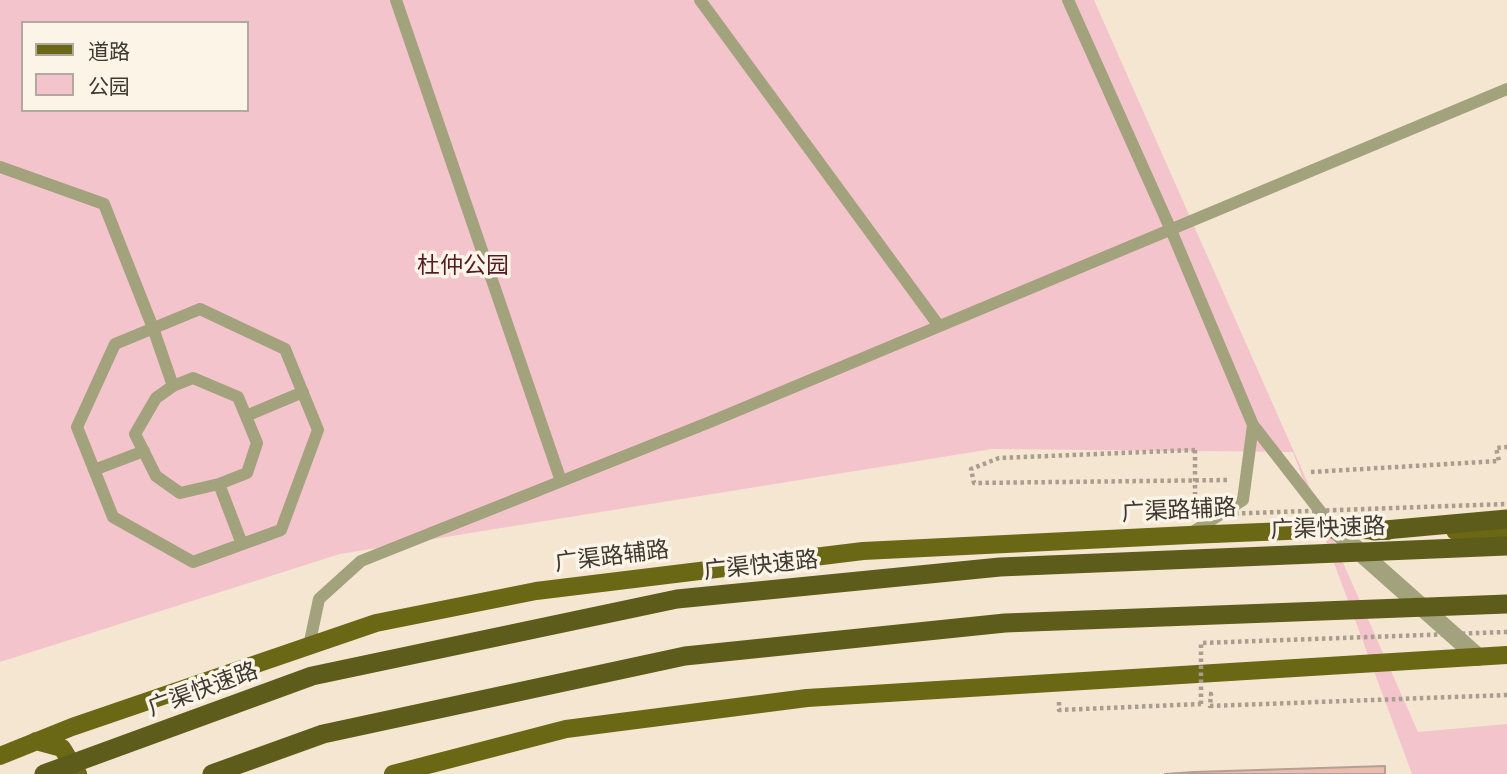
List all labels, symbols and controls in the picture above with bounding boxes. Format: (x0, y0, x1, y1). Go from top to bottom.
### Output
legend (21, 21, 248, 112)
text: 道路 (88, 37, 130, 65)
text: 公园 (88, 72, 130, 100)
park label: 杜仲公园 (417, 252, 509, 280)
street label: 广渠路辅路 (1121, 494, 1237, 528)
street label: 广渠快速路 (1270, 513, 1386, 545)
street label: 广渠路辅路 (553, 536, 671, 578)
street label: 广渠快速路 (702, 546, 820, 586)
street label: 广渠快速路 (144, 657, 262, 723)

